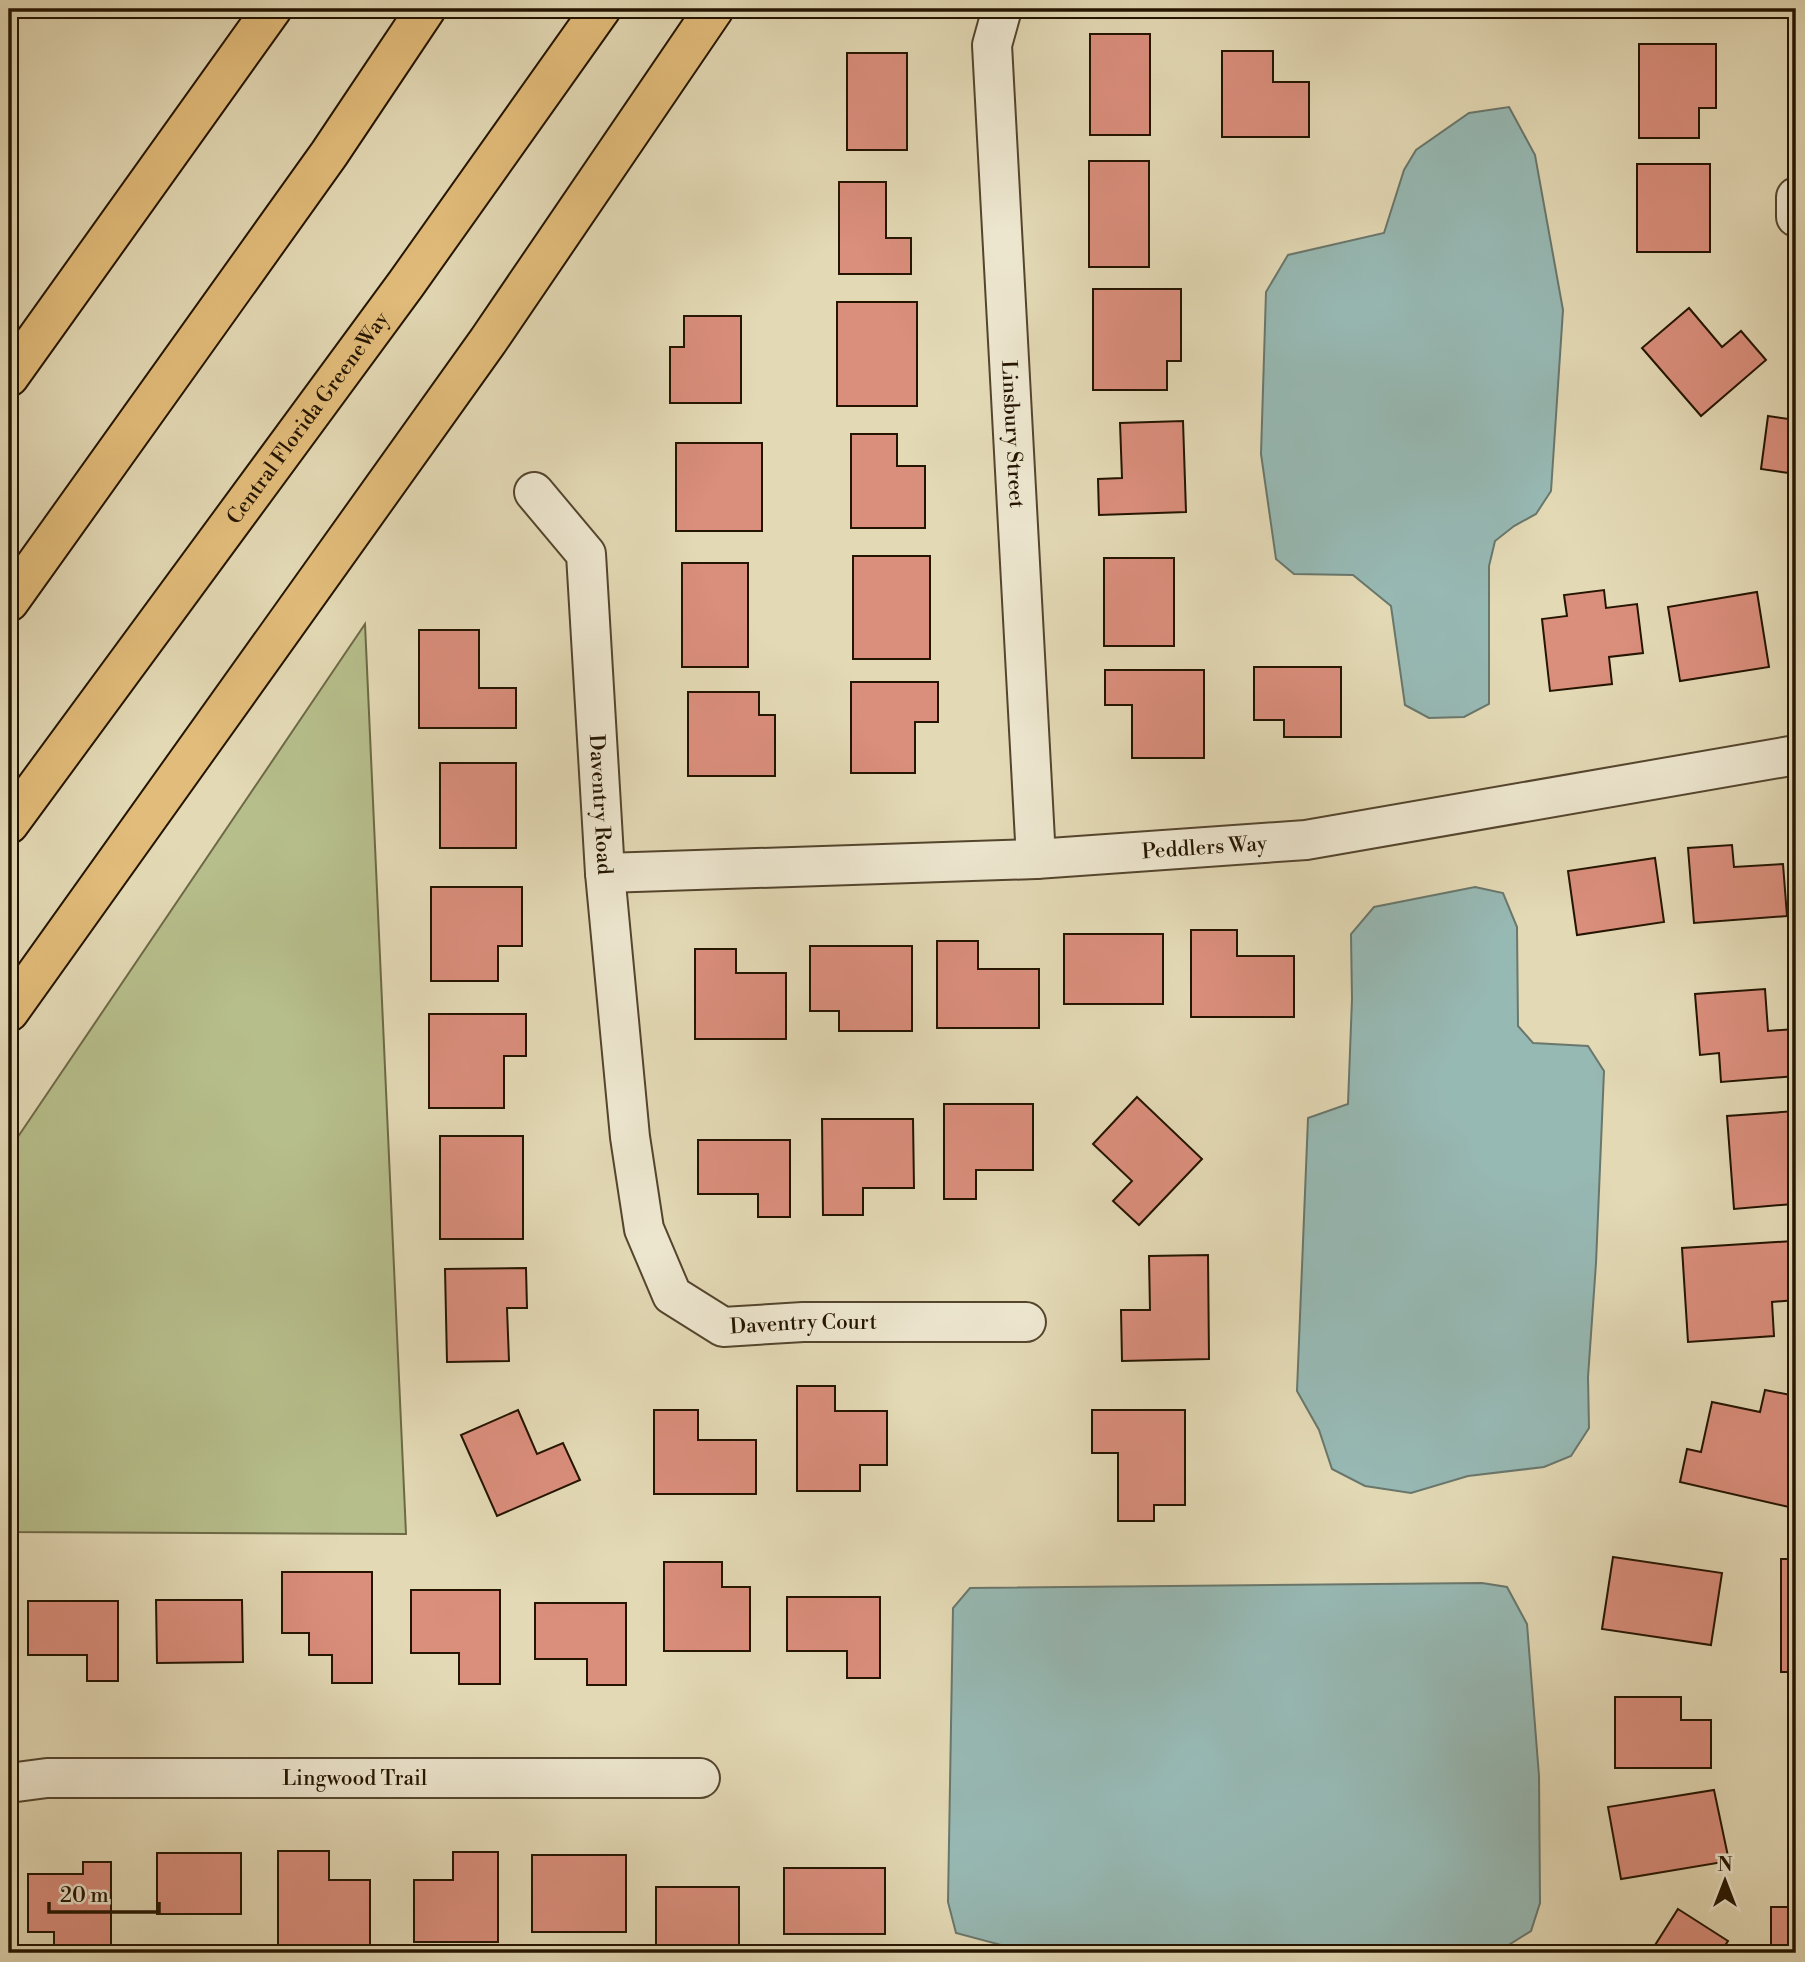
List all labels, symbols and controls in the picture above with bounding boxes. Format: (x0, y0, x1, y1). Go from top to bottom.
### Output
street label: Central Florida GreeneWay (222, 306, 396, 530)
street label: Linsbury Street (995, 360, 1029, 509)
street label: Daventry Road (583, 734, 617, 876)
street label: Peddlers Way (1141, 831, 1269, 866)
street label: Daventry Court (729, 1310, 877, 1341)
street label: Lingwood Trail (282, 1766, 427, 1792)
north arrow (1689, 1846, 1759, 1916)
text: N (1717, 1853, 1733, 1877)
scale bar (49, 1871, 159, 1915)
text: 20 m (60, 1883, 109, 1909)

